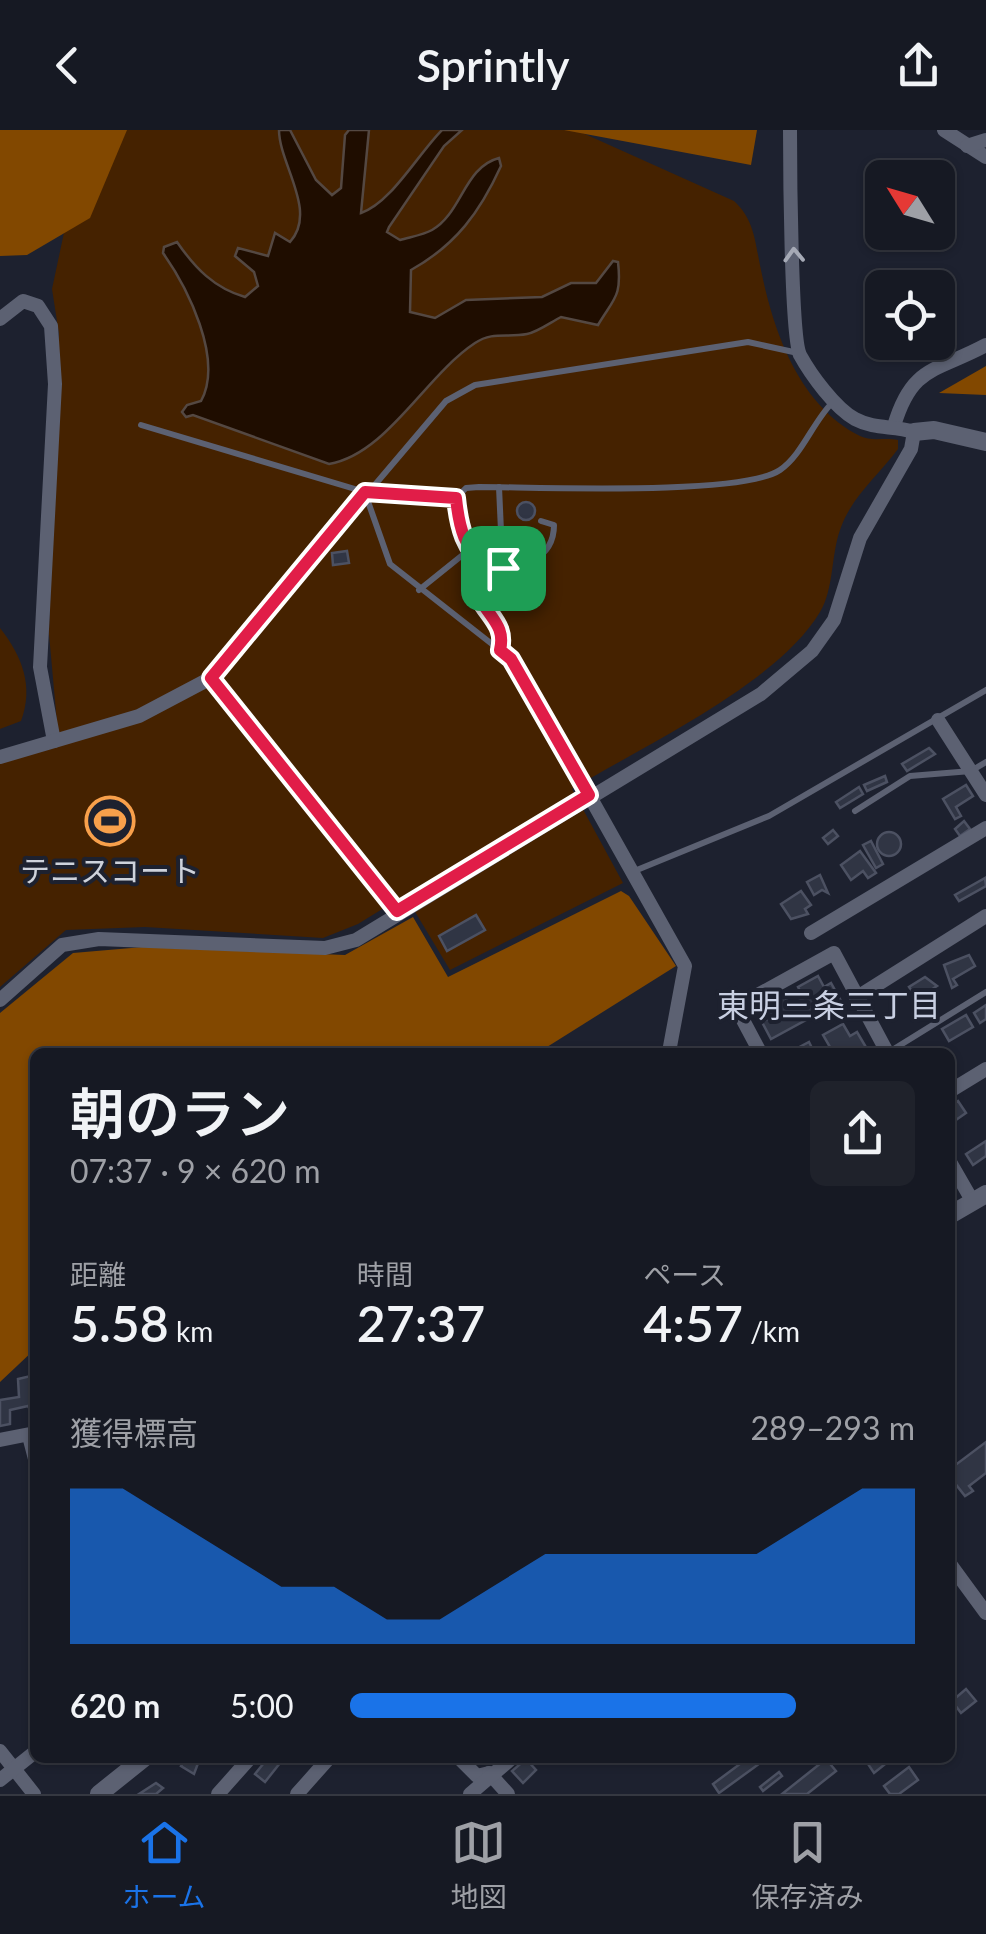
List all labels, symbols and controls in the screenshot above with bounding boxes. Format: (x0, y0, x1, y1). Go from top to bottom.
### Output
icon: back (40, 38, 95, 93)
text: Sprintly (416, 38, 570, 92)
icon: share (891, 38, 946, 93)
north arrow (865, 160, 955, 250)
map controls (865, 160, 955, 360)
one-way arrow (784, 247, 805, 263)
button: locate (865, 270, 955, 360)
pin (461, 526, 546, 611)
icon: arrive (476, 541, 531, 596)
sports icon: テニスコート (84, 795, 136, 847)
place label: テニスコート (20, 852, 200, 888)
district label: 東明三条三丁目 (717, 985, 941, 1024)
text: 朝のラン (70, 1080, 290, 1146)
button: share (810, 1081, 915, 1186)
text: 07:37 · 9 × 620 m (70, 1151, 321, 1190)
text: 距離 (70, 1257, 126, 1291)
text: 時間 (357, 1257, 413, 1291)
text: ペース (643, 1257, 726, 1291)
text: 5.58 (70, 1293, 169, 1353)
text: 27:37 (357, 1293, 485, 1353)
text: 4:57 (643, 1293, 743, 1353)
text: km (169, 1314, 213, 1348)
text: /km (743, 1314, 800, 1348)
text: 289–293 m (751, 1408, 915, 1447)
text: 獲得標高 (70, 1413, 198, 1452)
text: 620 m (70, 1686, 160, 1725)
text: 5:00 (230, 1686, 294, 1725)
tab: ホーム (122, 1815, 206, 1915)
tab: 地図 (451, 1815, 507, 1915)
tab: 保存済み (751, 1815, 864, 1915)

